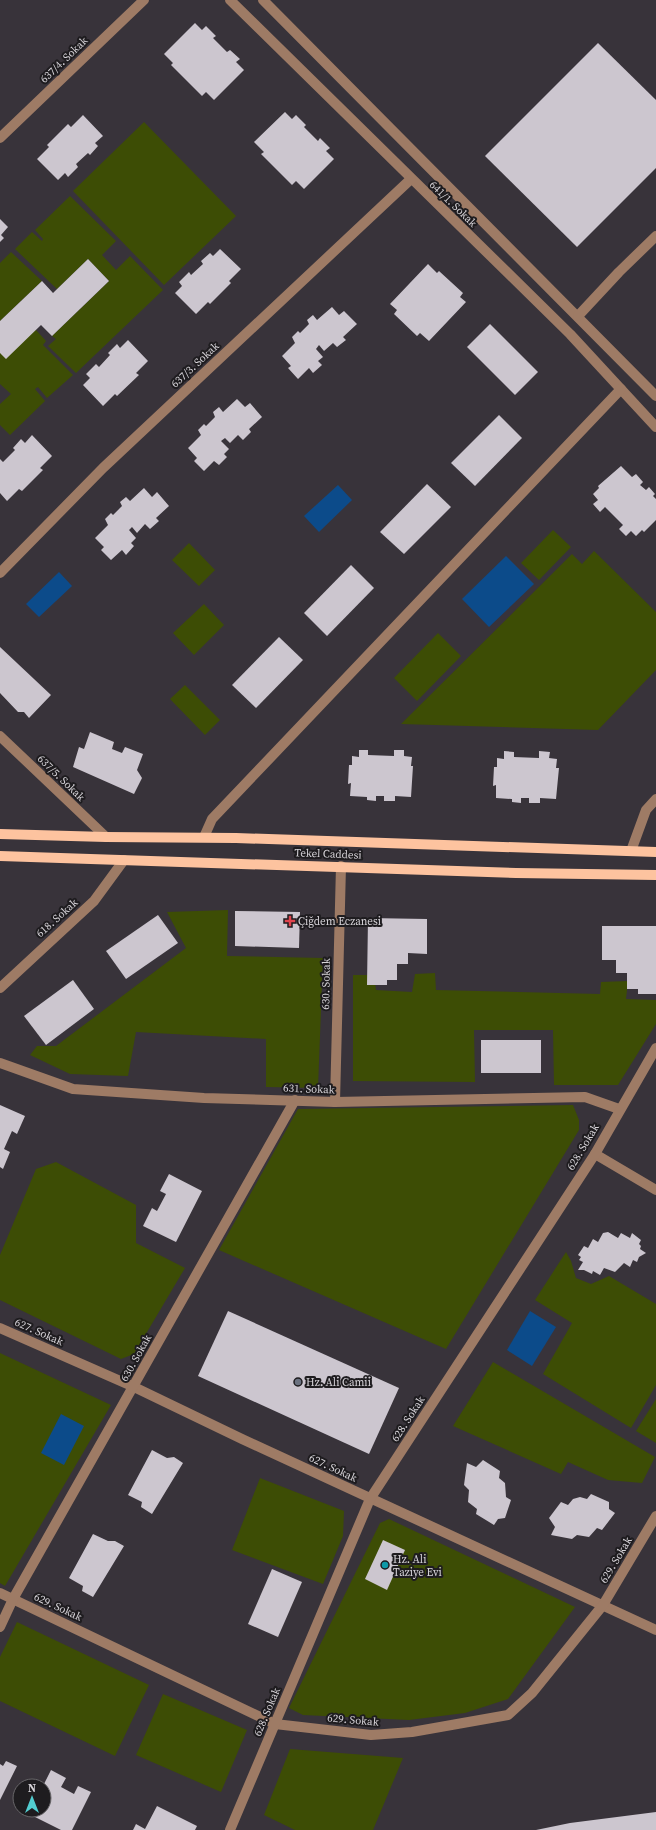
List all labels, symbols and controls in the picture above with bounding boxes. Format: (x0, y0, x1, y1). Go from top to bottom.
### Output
street label: 637/4. Sokak (37, 33, 92, 86)
street label: 641/1. Sokak (426, 178, 481, 231)
street label: 637/3. Sokak (168, 338, 223, 391)
street label: 637/5. Sokak (34, 752, 89, 805)
street label: Tekel Caddesi (294, 845, 362, 863)
street label: 618. Sokak (33, 895, 82, 941)
place label: Çiğdem Eczanesi (298, 914, 381, 929)
marker: Çiğdem Eczanesi (285, 916, 295, 926)
street label: 630. Sokak (318, 957, 334, 1010)
street label: 631. Sokak (283, 1081, 336, 1097)
street label: 628. Sokak (563, 1120, 603, 1173)
street label: 627. Sokak (12, 1315, 66, 1350)
street label: 630. Sokak (117, 1331, 156, 1384)
place label: Hz. Ali Camii (306, 1375, 371, 1390)
marker: Hz. Ali Camii (293, 1377, 303, 1387)
street label: 628. Sokak (388, 1392, 429, 1445)
street label: 627. Sokak (306, 1450, 360, 1486)
street label: 629. Sokak (596, 1533, 636, 1586)
place label: Hz. Ali Taziye Evi (393, 1552, 442, 1580)
marker: Hz. Ali Taziye Evi (380, 1560, 390, 1570)
street label: 629. Sokak (31, 1589, 85, 1625)
street label: 628. Sokak (250, 1684, 284, 1739)
street label: 629. Sokak (327, 1710, 380, 1730)
north arrow (12, 1778, 52, 1818)
text: N (28, 1781, 36, 1796)

